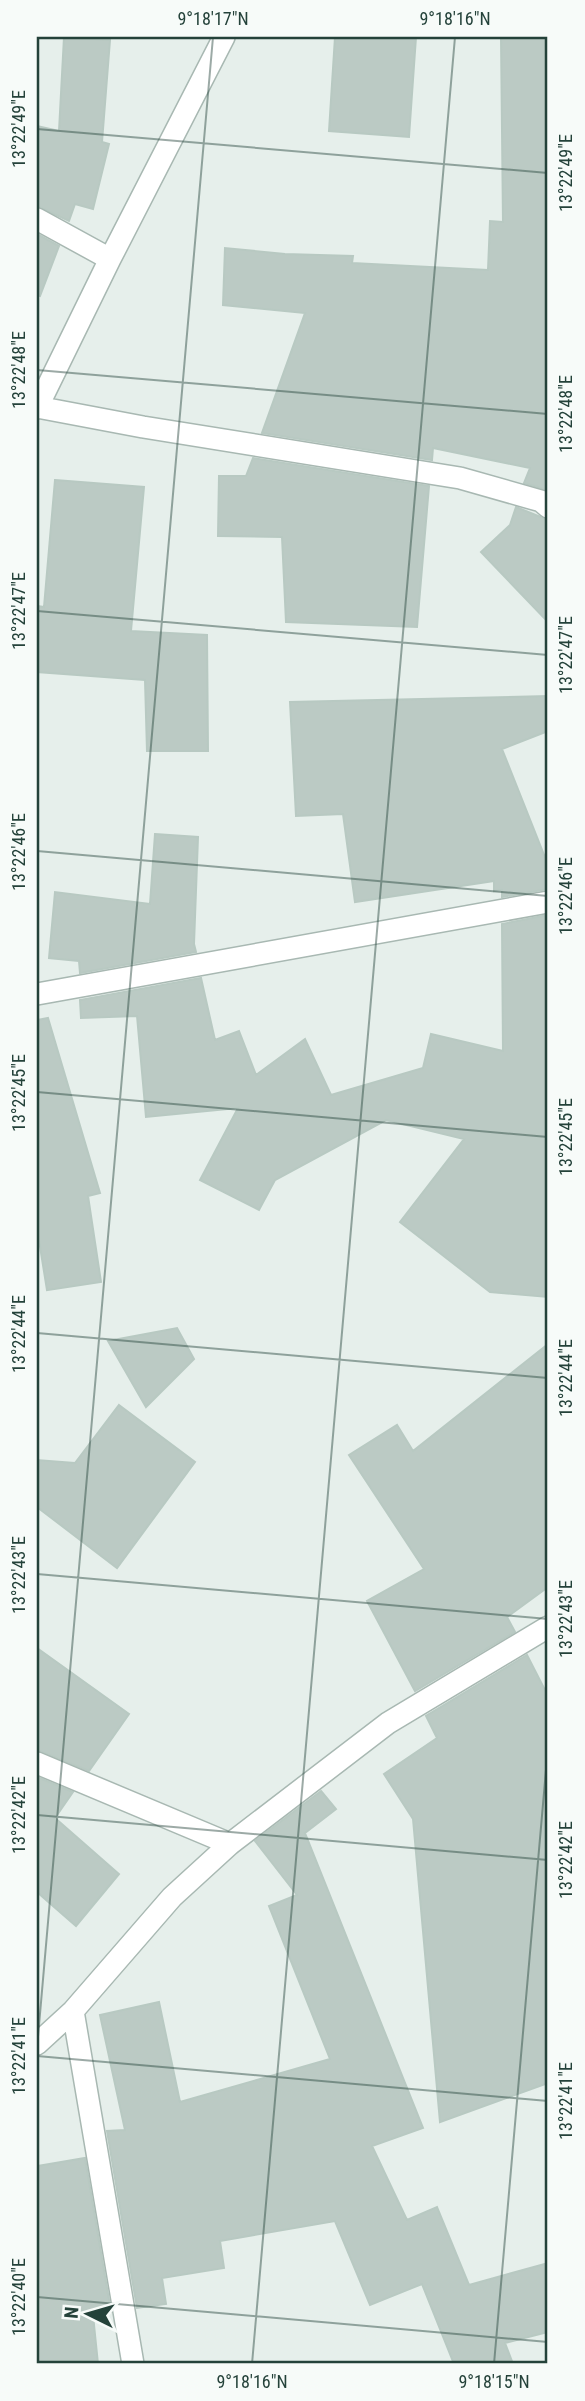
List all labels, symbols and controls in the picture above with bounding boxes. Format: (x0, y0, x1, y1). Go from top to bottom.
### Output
text: 9°18'17"N (177, 8, 249, 29)
text: 9°18'16"N (419, 8, 491, 29)
text: 13°22'49"E (8, 90, 29, 168)
text: 13°22'49"E (555, 134, 576, 212)
text: 13°22'48"E (8, 331, 29, 409)
text: 13°22'48"E (555, 375, 576, 453)
text: 13°22'47"E (8, 572, 29, 650)
text: 13°22'47"E (555, 616, 576, 694)
text: 13°22'46"E (8, 813, 29, 891)
text: 13°22'46"E (555, 857, 576, 935)
text: 13°22'45"E (8, 1054, 29, 1132)
text: 13°22'45"E (555, 1098, 576, 1176)
text: 13°22'44"E (8, 1295, 29, 1373)
text: 13°22'44"E (555, 1339, 576, 1417)
text: 13°22'43"E (8, 1536, 29, 1614)
text: 13°22'43"E (555, 1580, 576, 1658)
text: 13°22'42"E (8, 1776, 29, 1854)
text: 13°22'42"E (555, 1821, 576, 1899)
text: 13°22'41"E (8, 2017, 29, 2095)
text: 13°22'41"E (555, 2062, 576, 2140)
text: 13°22'40"E (8, 2258, 29, 2336)
north arrow (52, 2278, 122, 2348)
text: N (60, 2306, 84, 2319)
text: 9°18'16"N (216, 2371, 288, 2392)
text: 9°18'15"N (458, 2371, 530, 2392)

